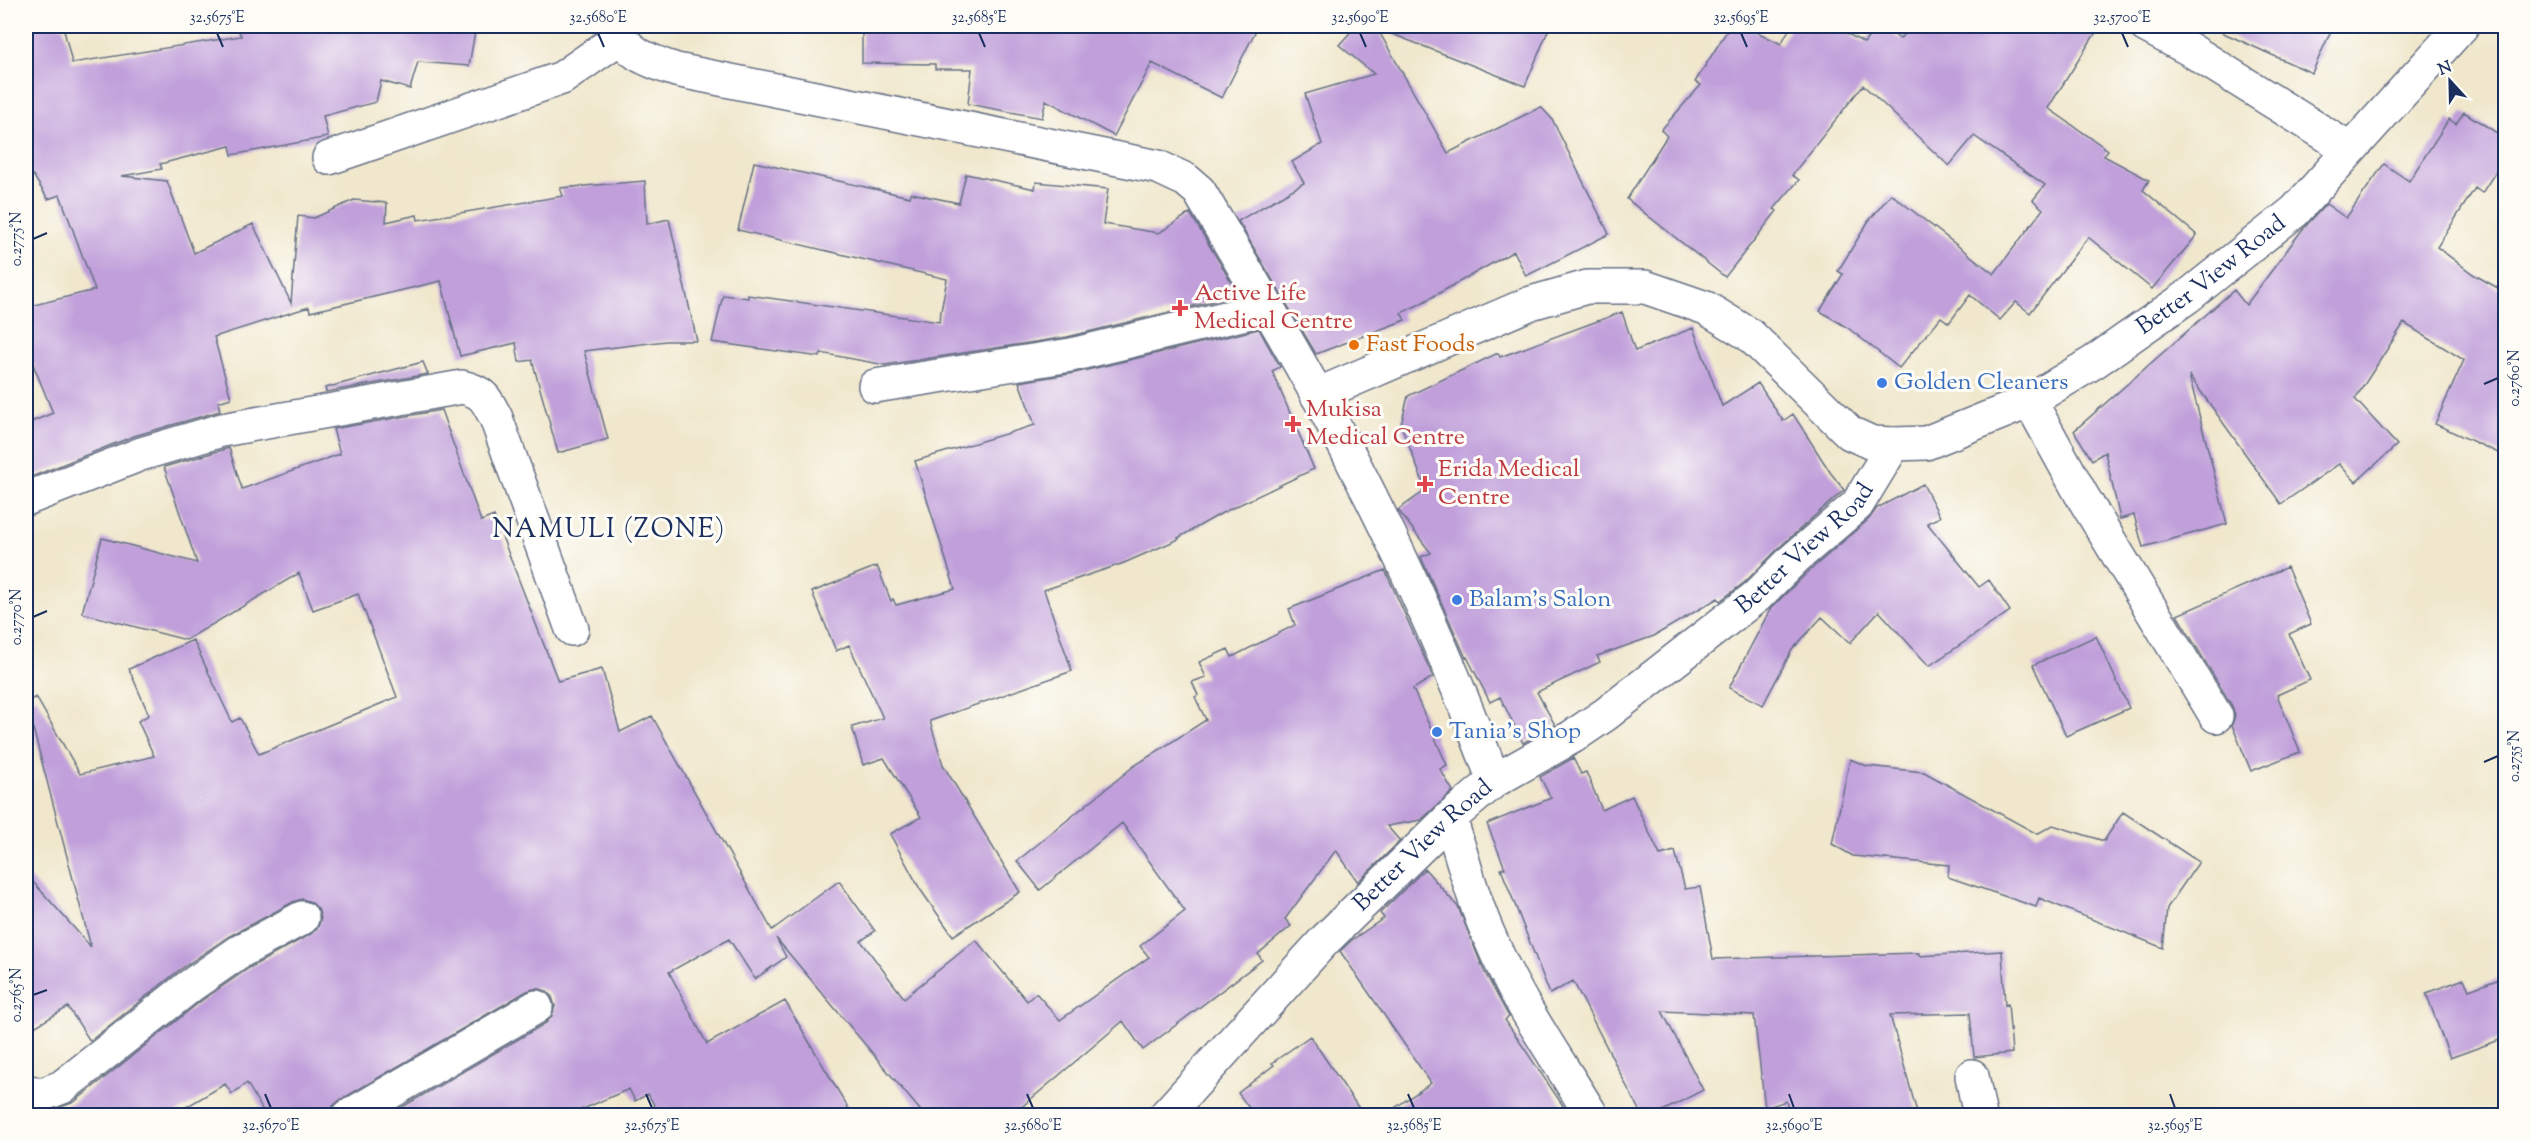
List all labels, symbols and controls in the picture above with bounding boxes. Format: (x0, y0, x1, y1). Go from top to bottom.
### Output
text: 32.5675°E (189, 8, 245, 29)
text: 32.5680°E (569, 8, 627, 29)
text: 32.5685°E (951, 8, 1007, 29)
text: 32.5690°E (1331, 8, 1389, 29)
text: 32.5695°E (1714, 8, 1768, 29)
text: 32.5700°E (2093, 8, 2151, 29)
north arrow (2420, 51, 2480, 111)
text: N (2435, 56, 2456, 82)
street label: Better View Road (2130, 207, 2294, 344)
text: 0.2775°N (7, 212, 28, 266)
place label: Active Life Medical Centre (1194, 277, 1353, 339)
marker: Active Life Medical Centre (1171, 299, 1189, 317)
place label: Fast Foods (1366, 328, 1475, 362)
marker: Fast Foods (1347, 338, 1361, 352)
text: 0.2760°N (2505, 350, 2526, 406)
place label: Golden Cleaners (1894, 366, 2069, 400)
marker: Golden Cleaners (1875, 376, 1889, 390)
place label: Mukisa Medical Centre (1306, 393, 1465, 455)
marker: Mukisa Medical Centre (1284, 415, 1302, 433)
place label: Erida Medical Centre (1438, 453, 1580, 515)
marker: Erida Medical Centre (1416, 475, 1434, 493)
street label: Better View Road (1729, 476, 1884, 623)
district label: NAMULI (ZONE) (492, 511, 726, 550)
place label: Balam's Salon (1469, 583, 1611, 617)
text: 0.2770°N (7, 589, 28, 645)
marker: Balam's Salon (1450, 593, 1464, 607)
place label: Tania's Shop (1449, 715, 1581, 749)
marker: Tania's Shop (1430, 725, 1444, 739)
text: 0.2755°N (2505, 730, 2526, 782)
street label: Better View Road (1346, 771, 1501, 920)
text: 0.2765°N (7, 968, 28, 1022)
text: 32.5670°E (242, 1116, 300, 1137)
text: 32.5675°E (624, 1116, 680, 1137)
text: 32.5680°E (1004, 1116, 1062, 1137)
text: 32.5685°E (1386, 1116, 1442, 1137)
text: 32.5690°E (1765, 1116, 1823, 1137)
text: 32.5695°E (2148, 1116, 2202, 1137)

